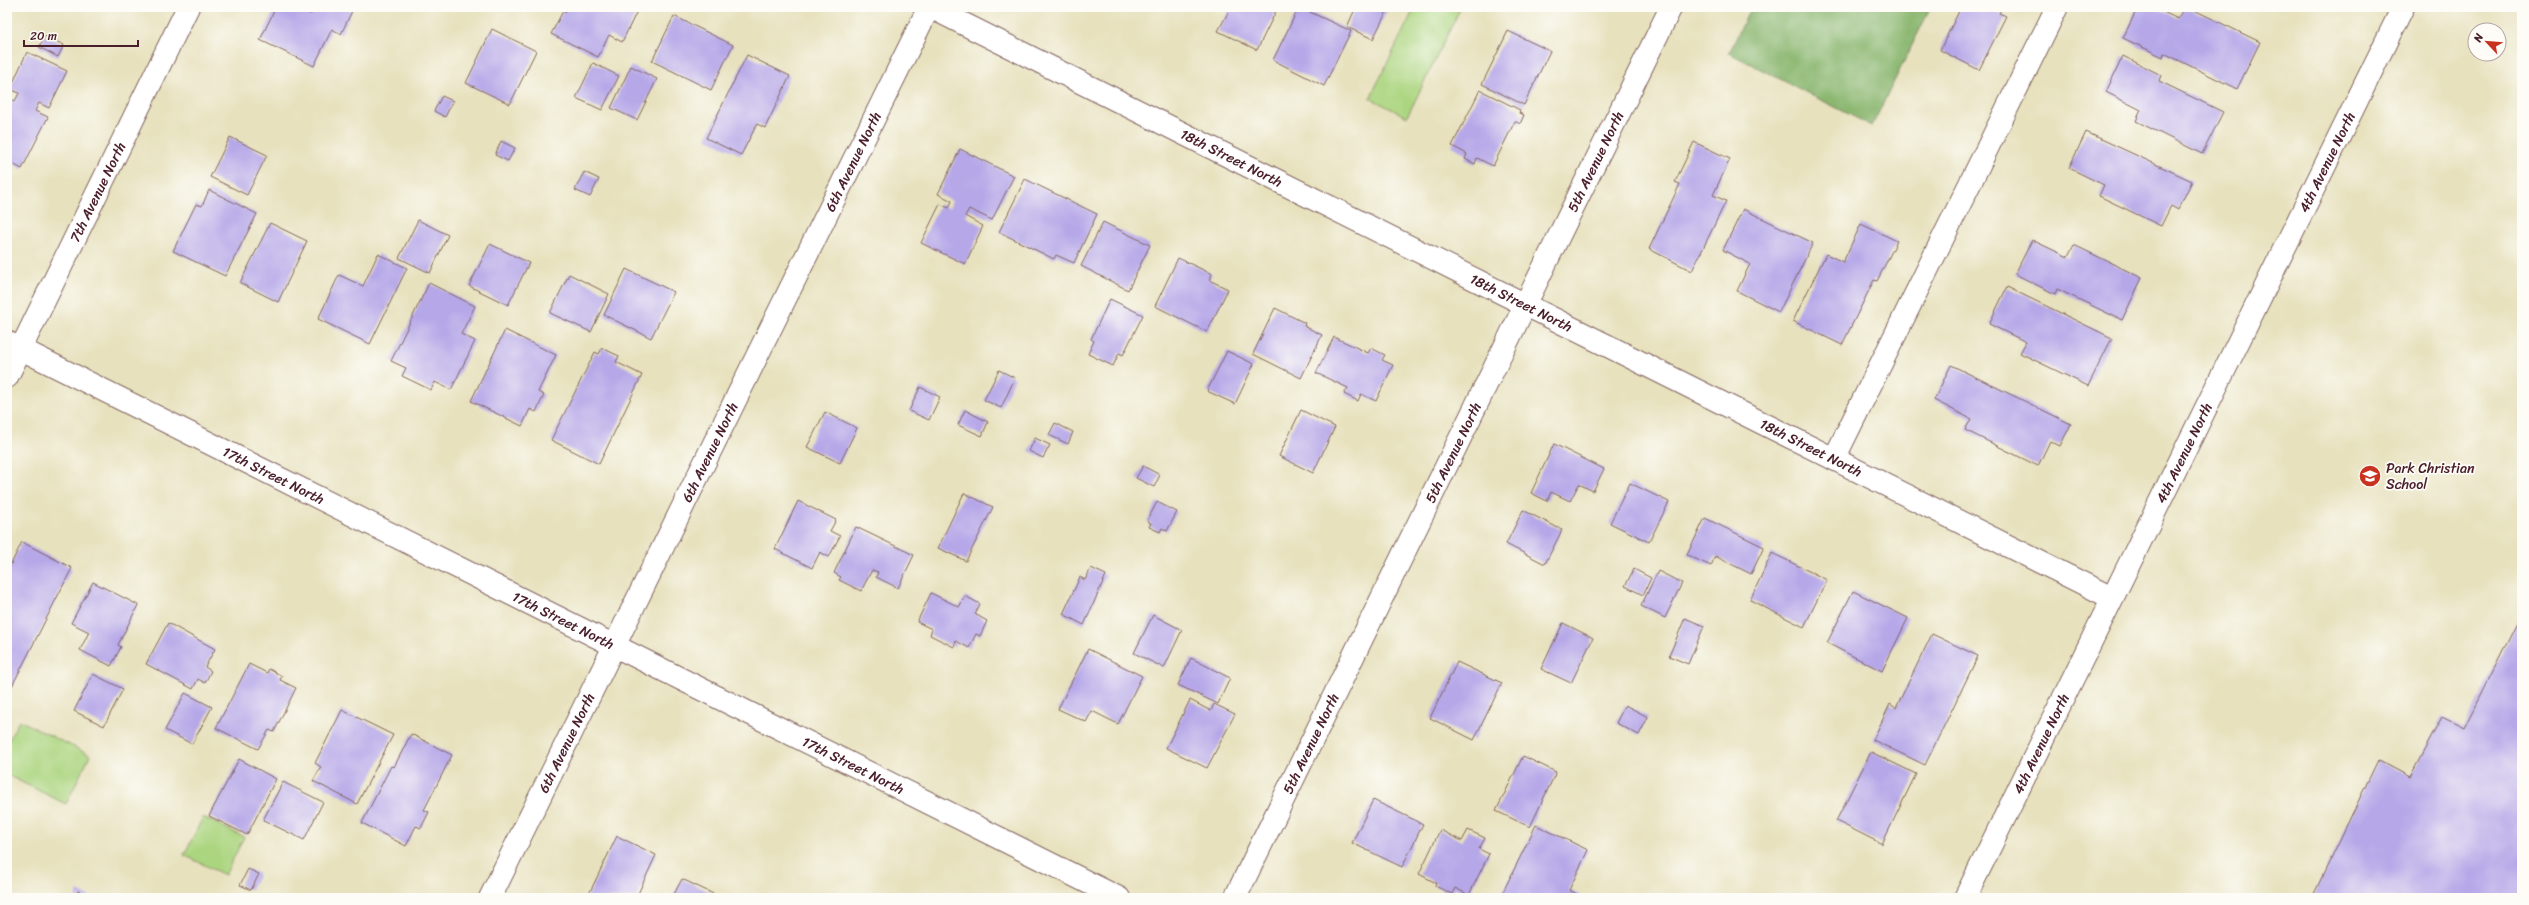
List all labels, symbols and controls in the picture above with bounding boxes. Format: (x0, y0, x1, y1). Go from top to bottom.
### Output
scale bar (24, 22, 138, 48)
north arrow (2467, 22, 2507, 62)
text: 20 m (30, 25, 57, 47)
text: N (2468, 30, 2489, 46)
street label: 6th Avenue North (818, 107, 889, 216)
street label: 5th Avenue North (1561, 107, 1631, 216)
street label: 4th Avenue North (2292, 108, 2363, 217)
street label: 18th Street North (1176, 122, 1287, 194)
street label: 7th Avenue North (63, 138, 133, 247)
street label: 18th Street North (1465, 267, 1577, 339)
street label: 6th Avenue North (675, 398, 745, 507)
street label: 5th Avenue North (1418, 398, 1489, 507)
street label: 4th Avenue North (2149, 398, 2220, 508)
street label: 18th Street North (1755, 412, 1866, 484)
street label: 17th Street North (218, 440, 329, 512)
place label: Park Christian School (2386, 456, 2475, 497)
school or university icon: Park Christian School (2357, 463, 2383, 489)
street label: 17th Street North (508, 585, 619, 657)
street label: 6th Avenue North (532, 689, 602, 797)
street label: 5th Avenue North (1276, 689, 1346, 798)
street label: 4th Avenue North (2006, 689, 2077, 799)
street label: 17th Street North (798, 729, 908, 802)

